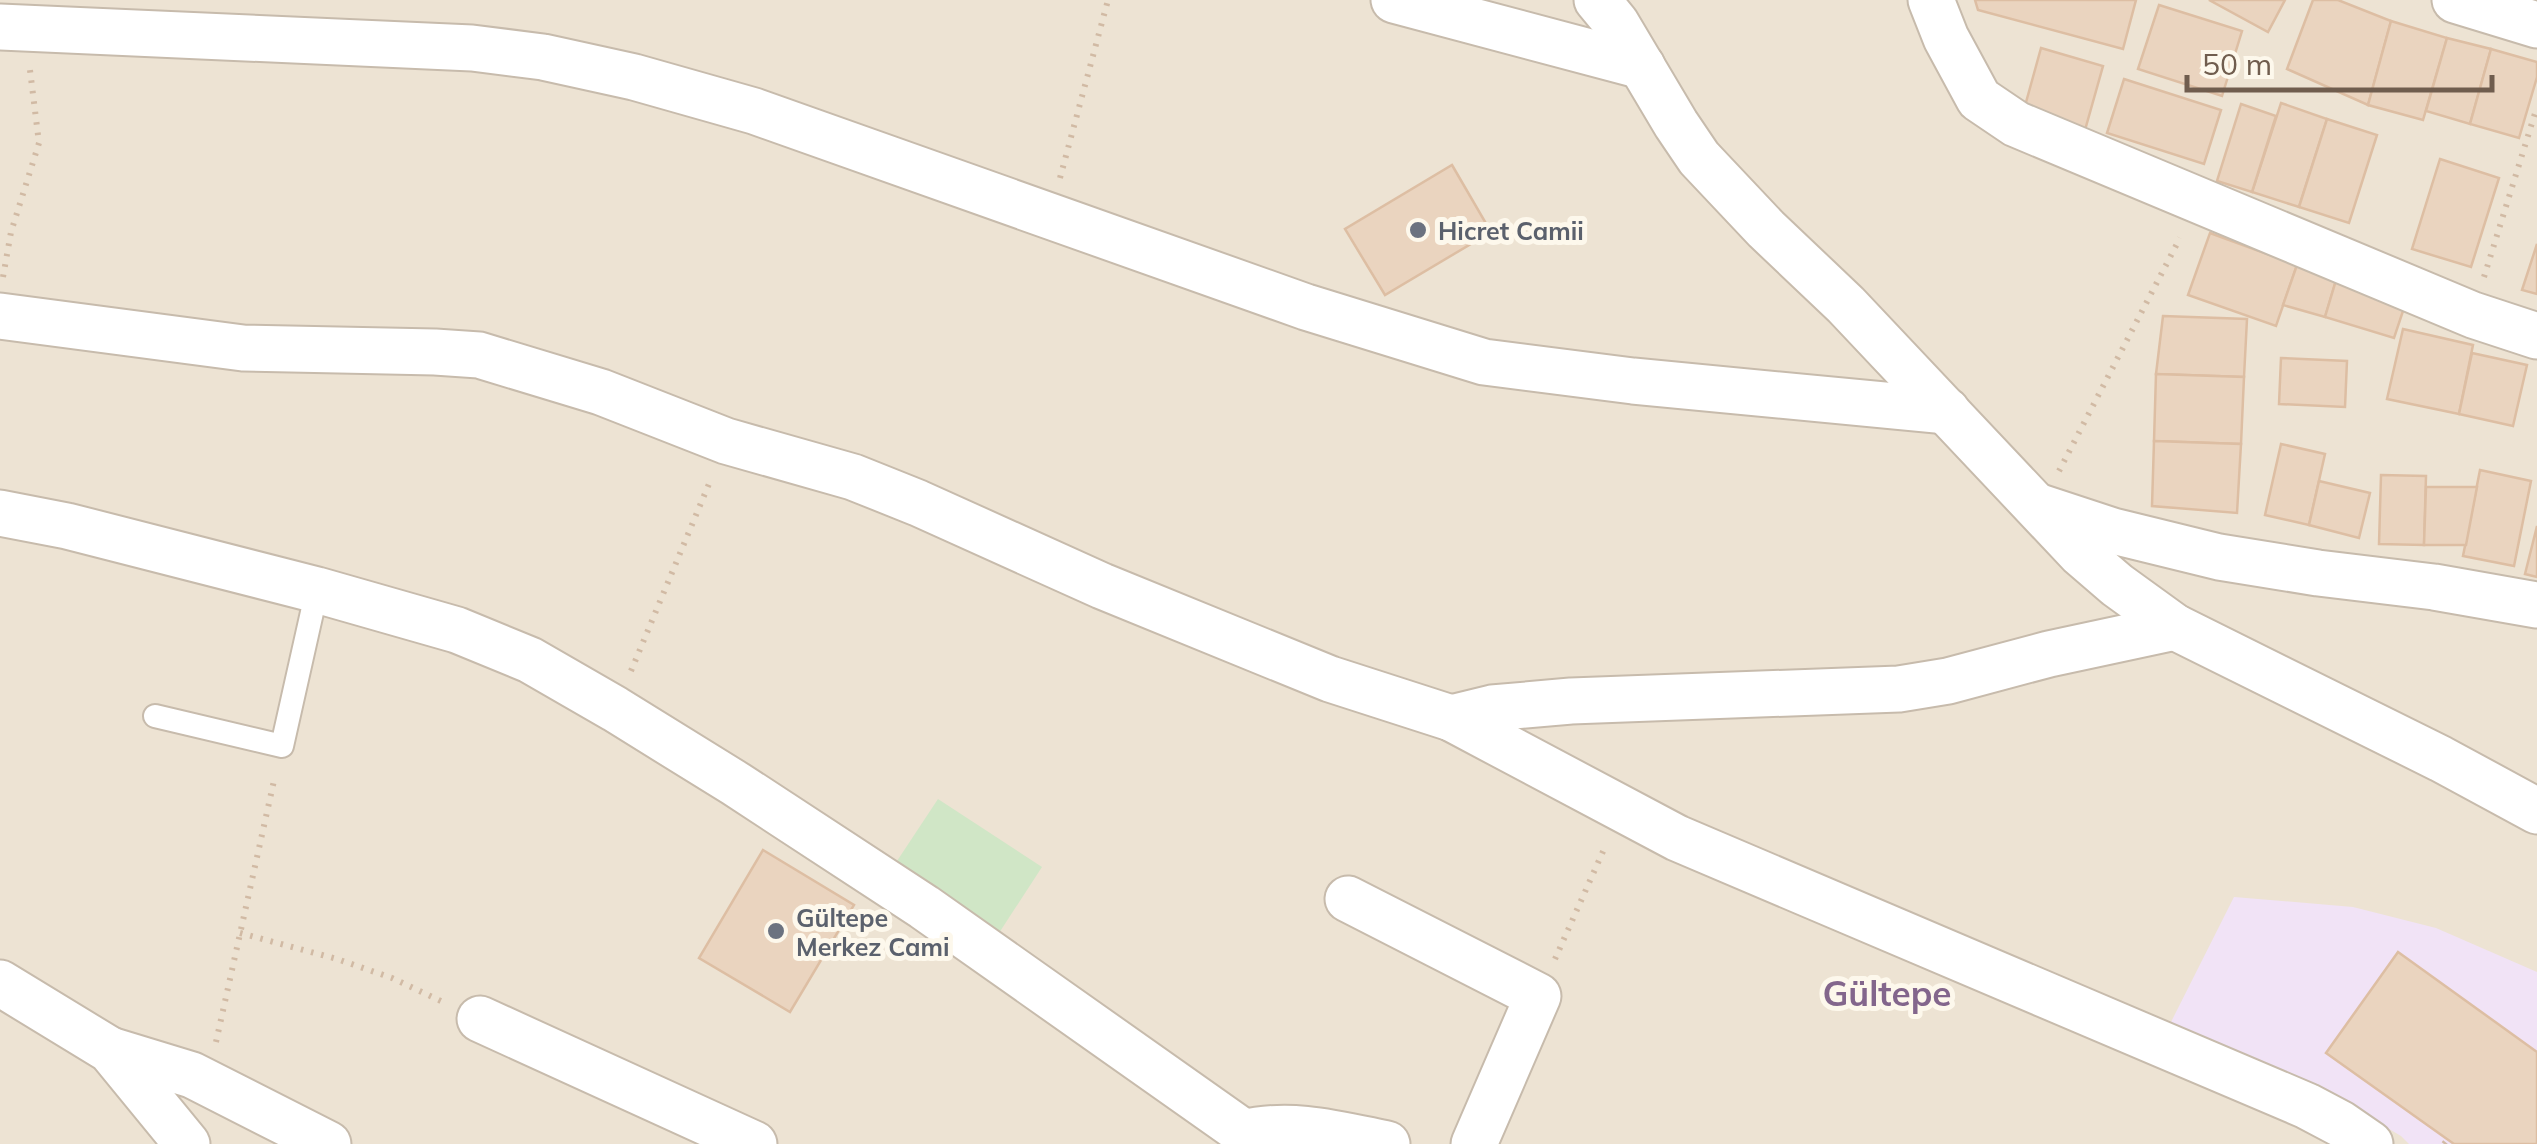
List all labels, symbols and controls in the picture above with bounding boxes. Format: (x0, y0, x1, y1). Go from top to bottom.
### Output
scale bar (2187, 30, 2492, 92)
text: 50 m (2202, 45, 2272, 83)
place label: Hicret Camii (1438, 215, 1584, 246)
marker: Hicret Camii (1407, 219, 1429, 241)
place label: Gültepe Merkez Cami (796, 902, 950, 962)
marker: Gültepe Merkez Cami (765, 920, 787, 942)
district label: Gültepe (1822, 971, 1952, 1015)

